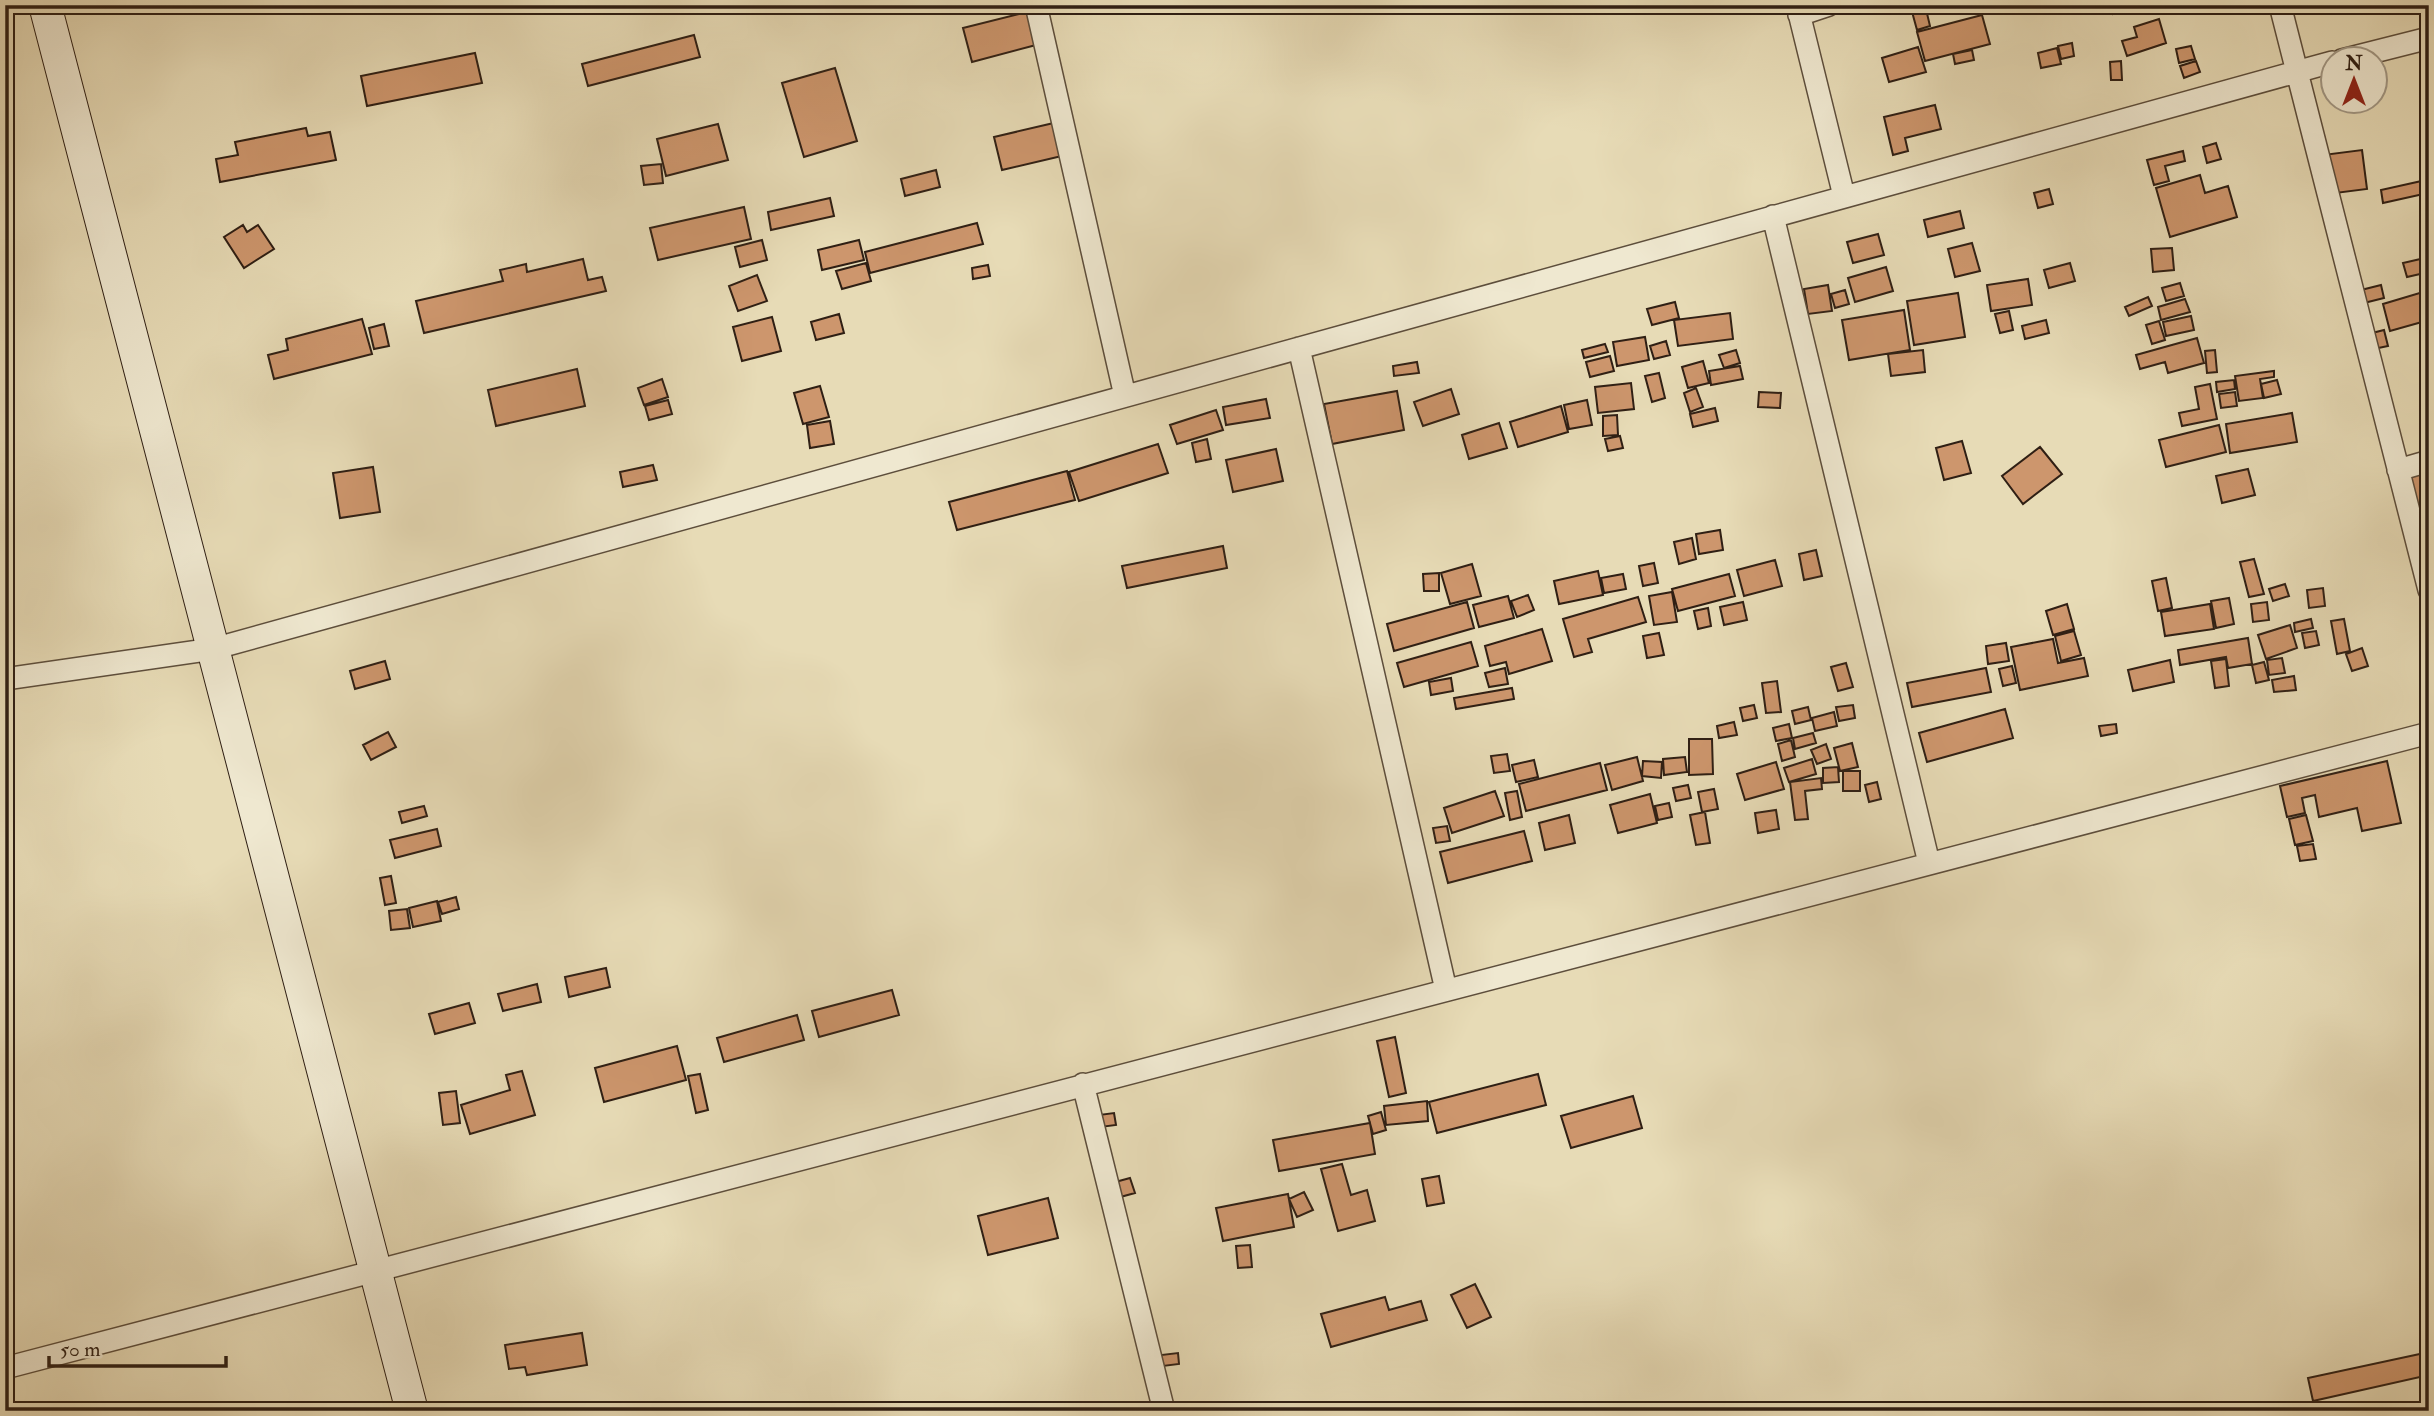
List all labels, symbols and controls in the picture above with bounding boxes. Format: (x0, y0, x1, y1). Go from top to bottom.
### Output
north arrow (2318, 46, 2388, 116)
text: N (2344, 52, 2363, 76)
scale bar (49, 1325, 226, 1369)
text: 50 m (60, 1336, 101, 1363)

